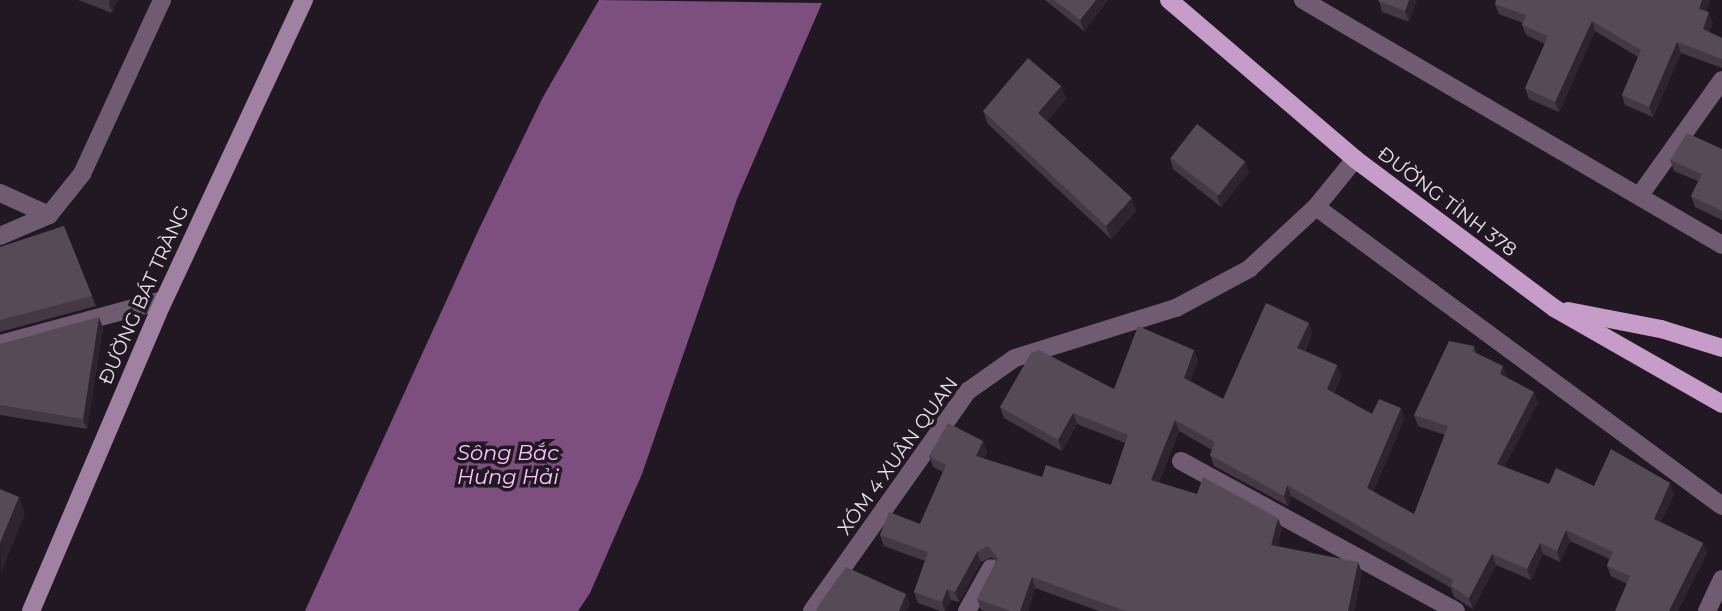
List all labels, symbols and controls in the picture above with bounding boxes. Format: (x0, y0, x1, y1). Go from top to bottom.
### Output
street label: ĐƯỜNG TỈNH 378 (1373, 142, 1521, 262)
street label: ĐƯỜNG BÁT TRÀNG (94, 202, 194, 388)
street label: XÓM 4 XUÂN QUAN (833, 373, 963, 539)
water label: Sông Bắc Hưng Hải (457, 440, 559, 490)

